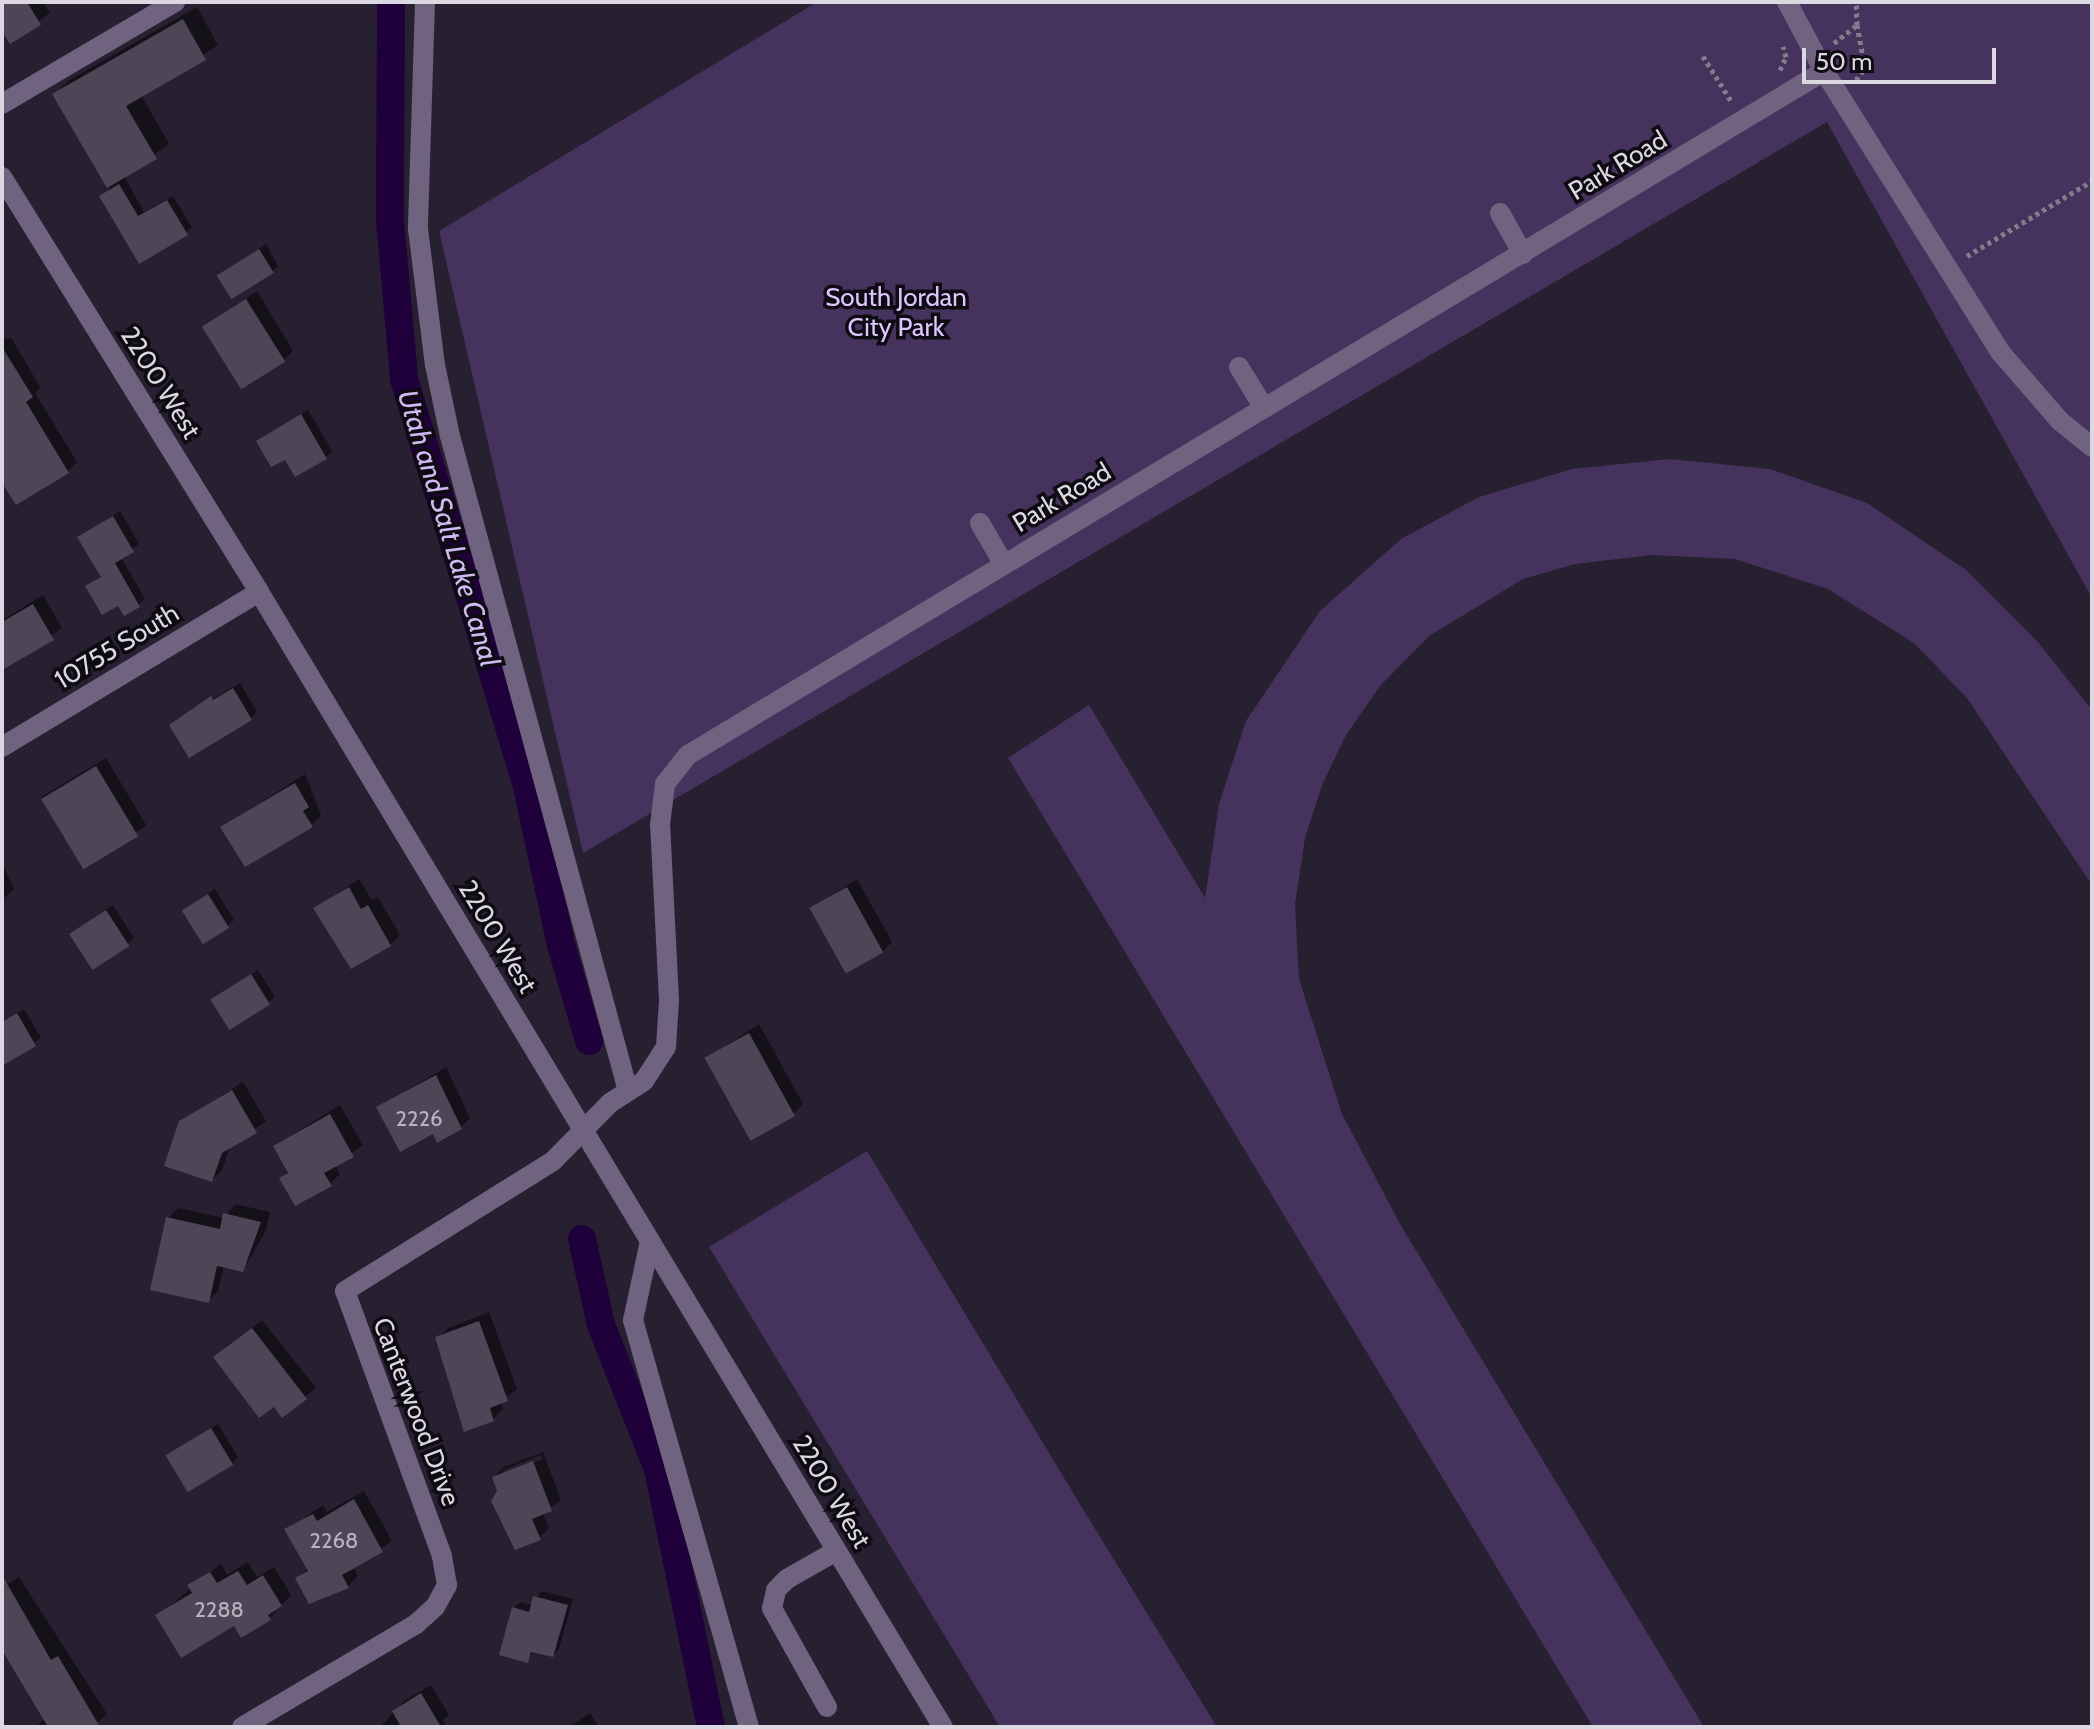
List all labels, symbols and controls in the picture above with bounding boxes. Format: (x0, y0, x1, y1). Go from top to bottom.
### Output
scale bar (1806, 32, 2000, 82)
text: 50 m (1816, 47, 1872, 76)
street label: Park Road (1563, 125, 1673, 207)
park label: South Jordan City Park (825, 282, 967, 344)
street label: 2200 West (113, 321, 207, 445)
water label: Utah and Salt Lake Canal (391, 386, 507, 670)
street label: Park Road (1007, 457, 1117, 539)
street label: 10755 South (49, 598, 185, 696)
street label: 2200 West (451, 875, 543, 999)
house number: 2226 (395, 1106, 443, 1132)
street label: Canterwood Drive (366, 1314, 466, 1510)
street label: 2200 West (785, 1430, 877, 1554)
house number: 2268 (310, 1528, 358, 1554)
house number: 2288 (194, 1597, 244, 1623)

